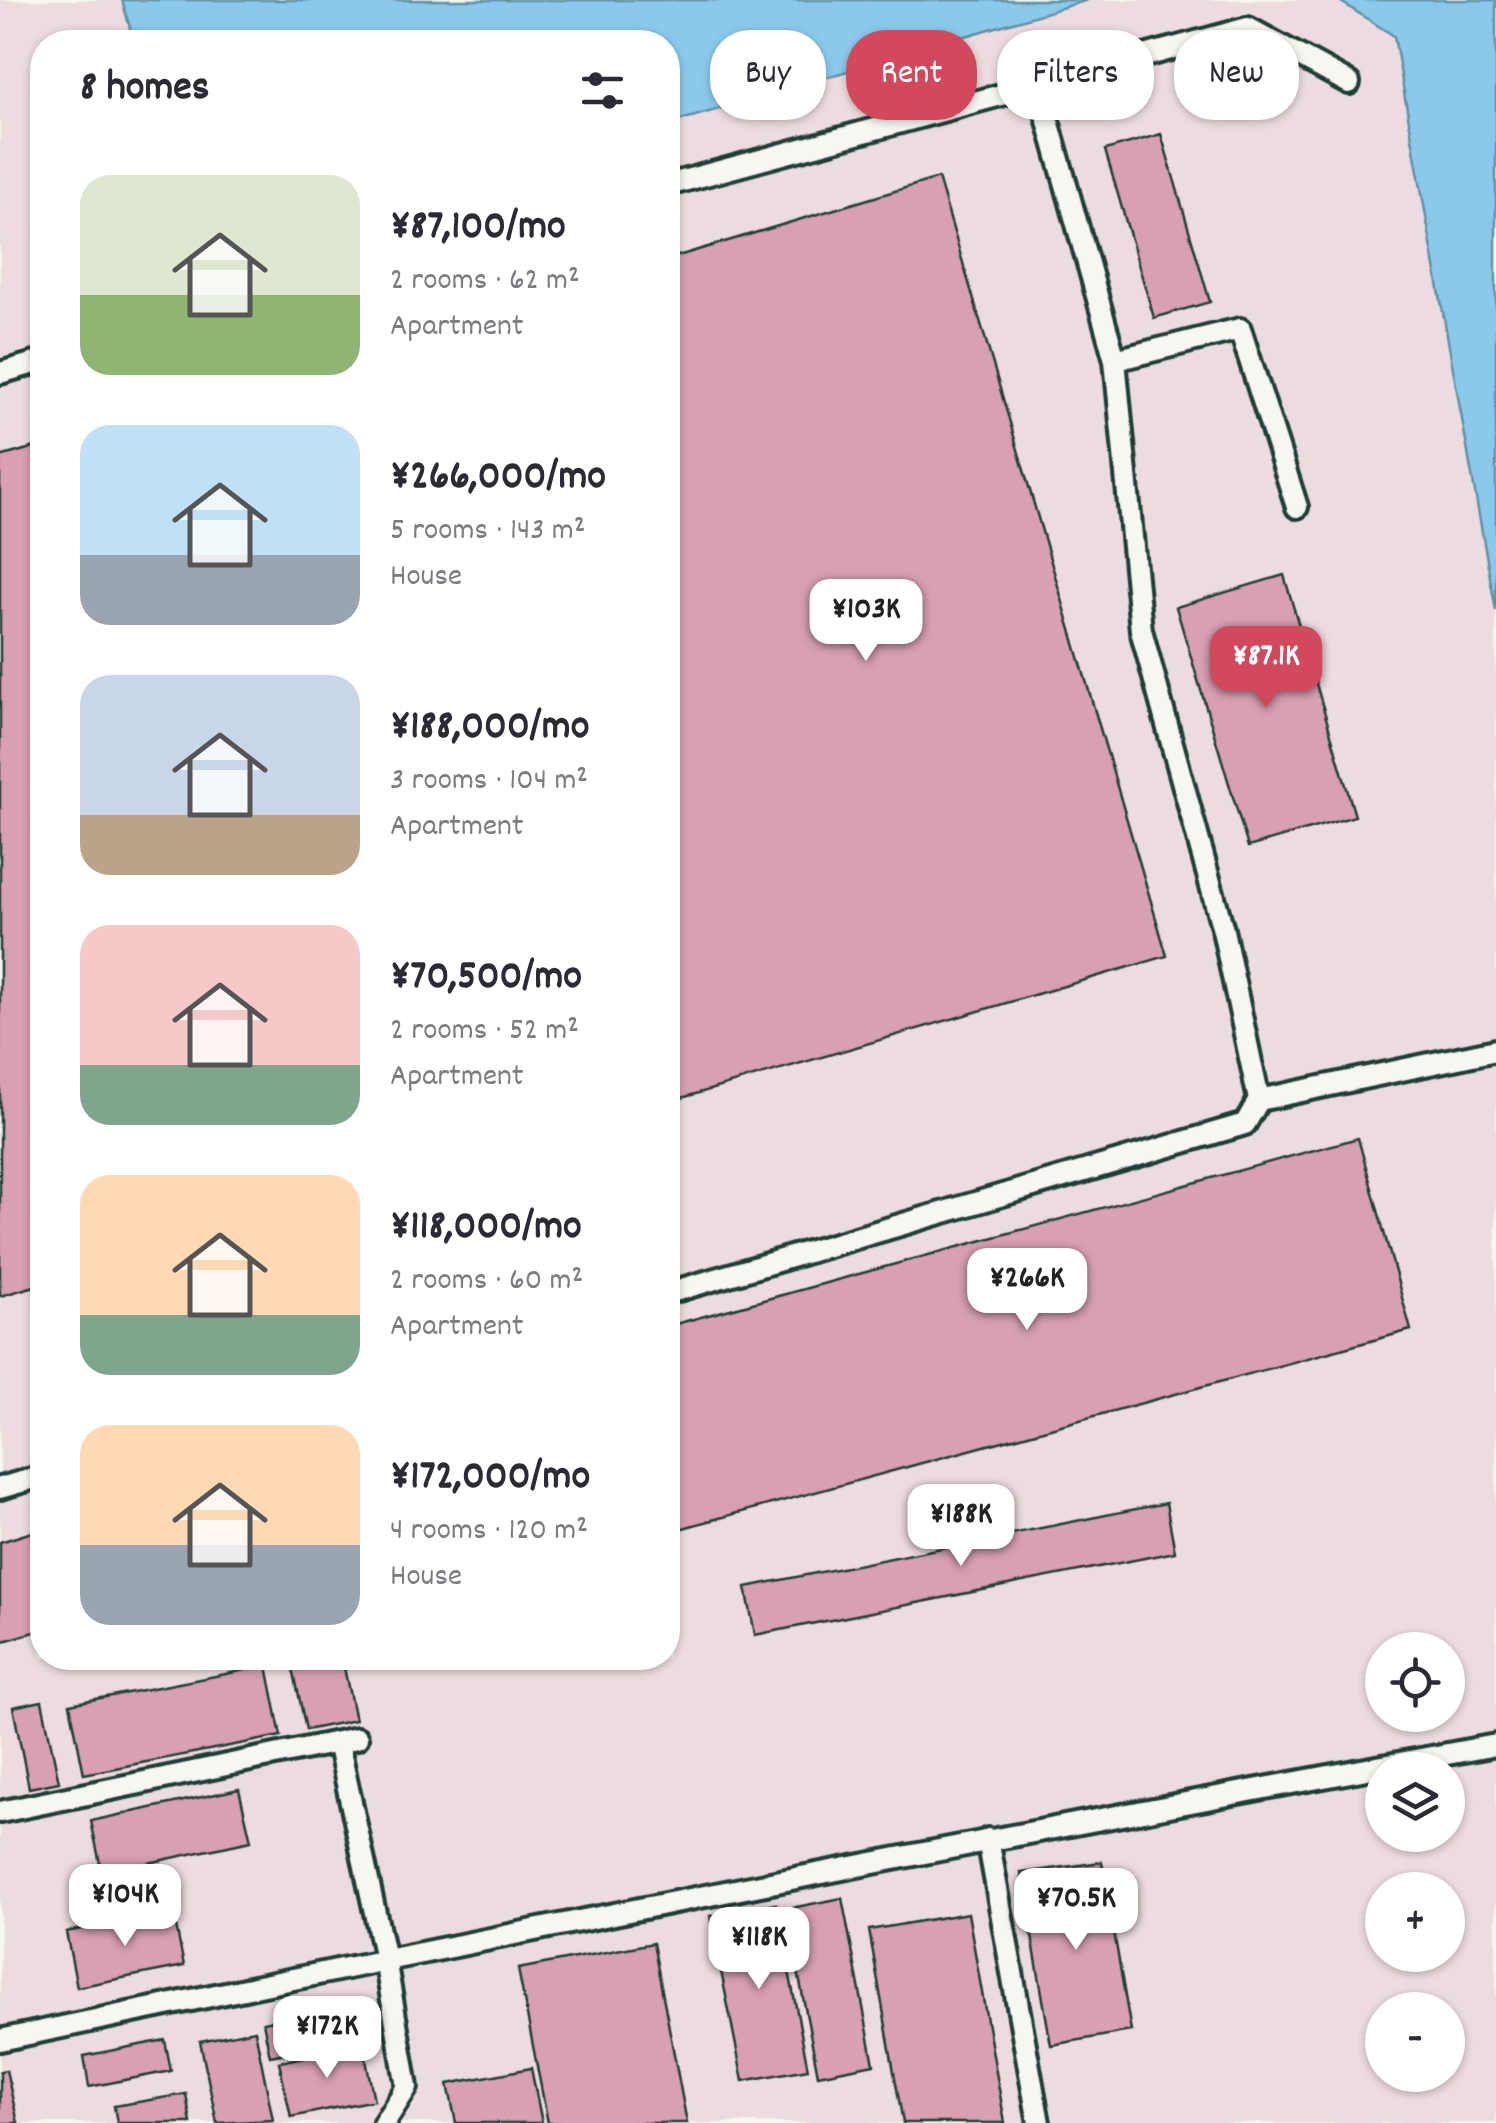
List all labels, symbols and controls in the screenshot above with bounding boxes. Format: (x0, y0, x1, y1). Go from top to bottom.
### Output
chip: Buy (710, 30, 826, 120)
chip: Rent (846, 30, 977, 120)
chip: Filters (997, 30, 1154, 120)
chip: New (1174, 30, 1299, 120)
text: 8 homes (80, 60, 209, 120)
icon: filters (575, 63, 630, 118)
text: ¥87,100/mo (390, 199, 566, 259)
icon: home (160, 215, 280, 335)
text: 2 rooms · 62 m² (390, 259, 580, 305)
text: Apartment (390, 305, 524, 351)
text: ¥266,000/mo (390, 449, 606, 509)
icon: home (160, 465, 280, 585)
text: 5 rooms · 143 m² (390, 509, 585, 555)
text: House (390, 555, 462, 601)
pin: ¥103K (796, 579, 936, 664)
text: ¥103K (832, 588, 900, 634)
pin: ¥87.1K (1185, 626, 1347, 711)
text: ¥87.1K (1232, 635, 1300, 681)
text: ¥188,000/mo (390, 699, 589, 759)
icon: home (160, 715, 280, 835)
text: 3 rooms · 104 m² (390, 759, 588, 805)
text: Apartment (390, 805, 524, 851)
text: ¥70,500/mo (390, 949, 582, 1009)
icon: home (160, 965, 280, 1085)
text: 2 rooms · 52 m² (390, 1009, 579, 1055)
text: Apartment (390, 1055, 524, 1101)
text: ¥118,000/mo (390, 1199, 582, 1259)
icon: home (160, 1215, 280, 1335)
pin: ¥266K (957, 1248, 1097, 1333)
text: ¥266K (989, 1257, 1065, 1303)
text: 2 rooms · 60 m² (390, 1259, 583, 1305)
text: Apartment (390, 1305, 524, 1351)
text: ¥172,000/mo (390, 1449, 590, 1509)
icon: home (160, 1465, 280, 1585)
pin: ¥188K (891, 1484, 1031, 1569)
text: ¥188K (930, 1493, 992, 1539)
text: 4 rooms · 120 m² (390, 1509, 588, 1555)
text: House (390, 1555, 462, 1601)
map controls (1365, 1632, 1465, 2092)
button: locate (1365, 1632, 1465, 1732)
button: layers (1365, 1752, 1465, 1852)
pin: ¥104K (55, 1864, 195, 1949)
pin: ¥70.5K (995, 1868, 1157, 1953)
button: + (1365, 1872, 1465, 1972)
text: ¥104K (91, 1873, 159, 1919)
text: ¥70.5K (1036, 1877, 1116, 1923)
pin: ¥118K (689, 1907, 829, 1992)
text: ¥118K (730, 1916, 788, 1962)
button: − (1365, 1992, 1465, 2092)
pin: ¥172K (257, 1996, 397, 2081)
text: ¥172K (295, 2005, 359, 2051)

